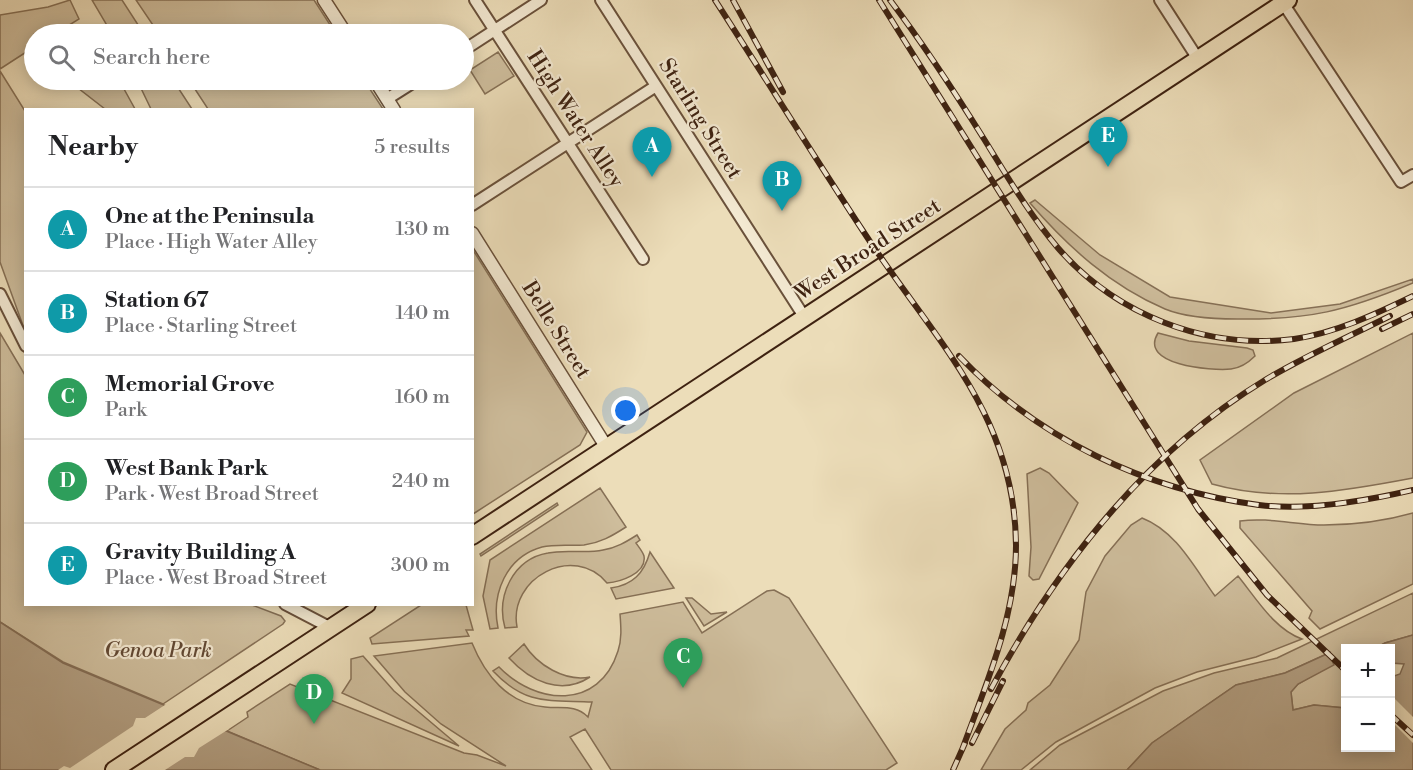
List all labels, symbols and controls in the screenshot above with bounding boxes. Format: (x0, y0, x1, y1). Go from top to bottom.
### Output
search box (24, 24, 474, 90)
icon: search (45, 41, 78, 74)
text: Search here (93, 44, 210, 71)
street label: High Water Alley (521, 45, 630, 193)
street label: Starling Street (653, 54, 748, 184)
pin: E (1088, 118, 1128, 167)
pin: A (632, 128, 672, 177)
text: Nearby (48, 131, 138, 163)
text: 5 results (374, 135, 450, 160)
pin: B (762, 162, 802, 211)
street label: West Broad Street (789, 193, 946, 307)
text: One at the Peninsula (105, 203, 315, 230)
text: A (60, 217, 75, 242)
text: 130 m (395, 217, 450, 242)
text: Place · High Water Alley (105, 230, 318, 255)
street label: Belle Street (515, 276, 596, 384)
text: Station 67 (105, 287, 209, 314)
text: B (60, 301, 75, 326)
text: 140 m (395, 301, 450, 326)
text: Place · Starling Street (105, 314, 297, 339)
text: Memorial Grove (105, 371, 275, 398)
text: C (60, 385, 75, 410)
text: 160 m (395, 385, 450, 410)
your location (611, 396, 640, 425)
text: Park (105, 398, 147, 423)
text: West Bank Park (105, 455, 268, 482)
text: D (60, 469, 75, 494)
text: 240 m (392, 469, 450, 494)
text: Park · West Broad Street (105, 482, 319, 507)
text: Gravity Building A (105, 539, 296, 566)
text: E (61, 553, 74, 578)
text: 300 m (391, 553, 450, 578)
text: Place · West Broad Street (105, 566, 327, 591)
park label: Genoa Park (104, 638, 212, 664)
pin: C (664, 638, 702, 688)
map controls (1341, 644, 1395, 752)
button: + (1341, 644, 1395, 698)
pin: D (294, 674, 334, 724)
button: − (1341, 698, 1395, 752)

